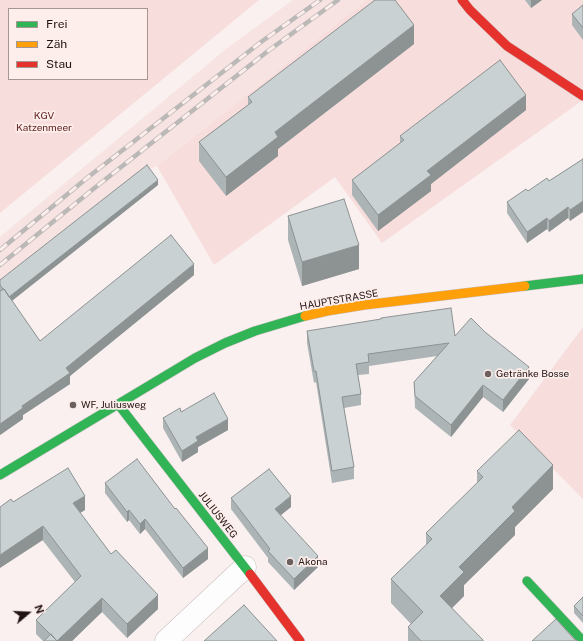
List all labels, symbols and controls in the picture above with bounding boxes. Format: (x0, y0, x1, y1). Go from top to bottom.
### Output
legend (8, 8, 148, 80)
text: Frei (46, 17, 68, 31)
text: Zäh (46, 37, 67, 51)
text: Stau (46, 57, 72, 71)
park label: KGV Katzenmeer (16, 110, 72, 134)
street label: HAUPTSTRASSE (299, 287, 379, 313)
place label: Getränke Bosse (496, 368, 569, 380)
marker: Getränke Bosse (483, 369, 493, 379)
place label: WF, Juliusweg (81, 399, 146, 411)
marker: WF, Juliusweg (68, 400, 78, 410)
street label: JULIUSWEG (196, 489, 240, 541)
place label: Akona (298, 556, 327, 568)
marker: Akona (285, 557, 295, 567)
north arrow (8, 593, 48, 633)
text: N (32, 603, 46, 615)

